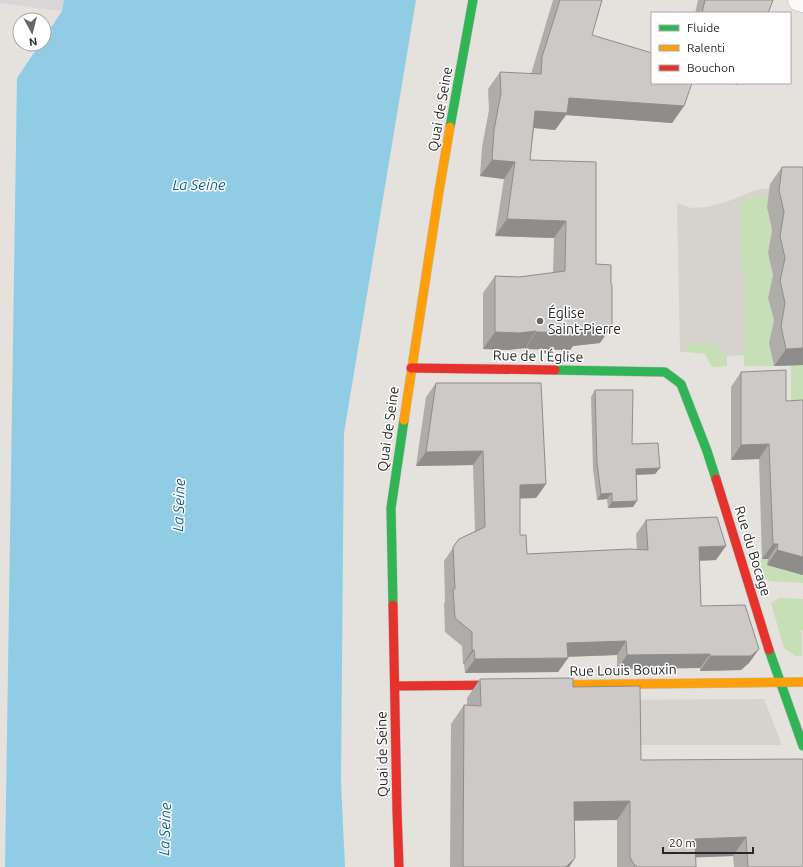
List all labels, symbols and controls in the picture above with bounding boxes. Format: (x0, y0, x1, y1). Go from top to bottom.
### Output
north arrow (12, 12, 52, 52)
legend (651, 12, 791, 84)
text: Fluide (687, 21, 720, 34)
text: N (28, 35, 38, 48)
text: Ralenti (687, 41, 725, 54)
text: Bouchon (687, 61, 735, 74)
street label: Quai de Seine (425, 65, 455, 153)
water label: La Seine (172, 176, 226, 193)
place label: Église Saint-Pierre (548, 304, 621, 337)
marker: Église Saint-Pierre (535, 316, 545, 326)
street label: Rue de l'Église (493, 346, 583, 365)
street label: Quai de Seine (374, 385, 402, 473)
water label: La Seine (169, 478, 188, 532)
street label: Rue du Bocage (732, 504, 774, 598)
street label: Rue Louis Bouxin (569, 661, 677, 679)
street label: Quai de Seine (373, 711, 391, 797)
water label: La Seine (155, 802, 174, 856)
scale bar (663, 829, 753, 855)
text: 20 m (669, 836, 696, 849)

